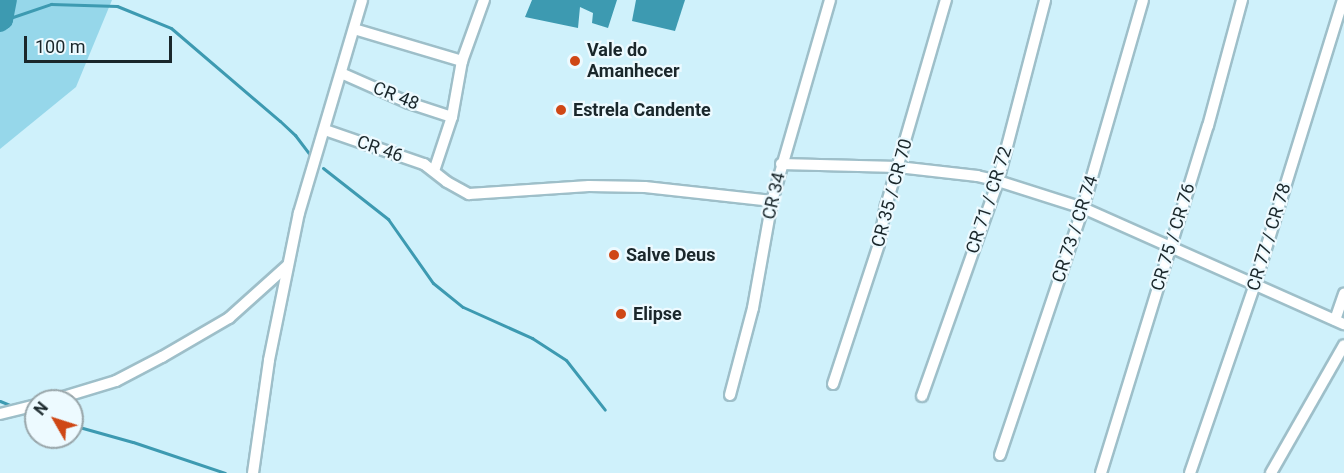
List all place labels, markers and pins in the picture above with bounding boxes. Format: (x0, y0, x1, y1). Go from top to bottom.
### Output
place label: Vale do Amanhecer (587, 40, 680, 82)
marker: Vale do Amanhecer (568, 54, 582, 68)
place label: Estrela Candente (573, 99, 711, 121)
marker: Estrela Candente (554, 103, 568, 117)
place label: Salve Deus (626, 244, 715, 266)
marker: Salve Deus (607, 248, 621, 262)
place label: Elipse (633, 303, 682, 325)
marker: Elipse (614, 307, 628, 321)

